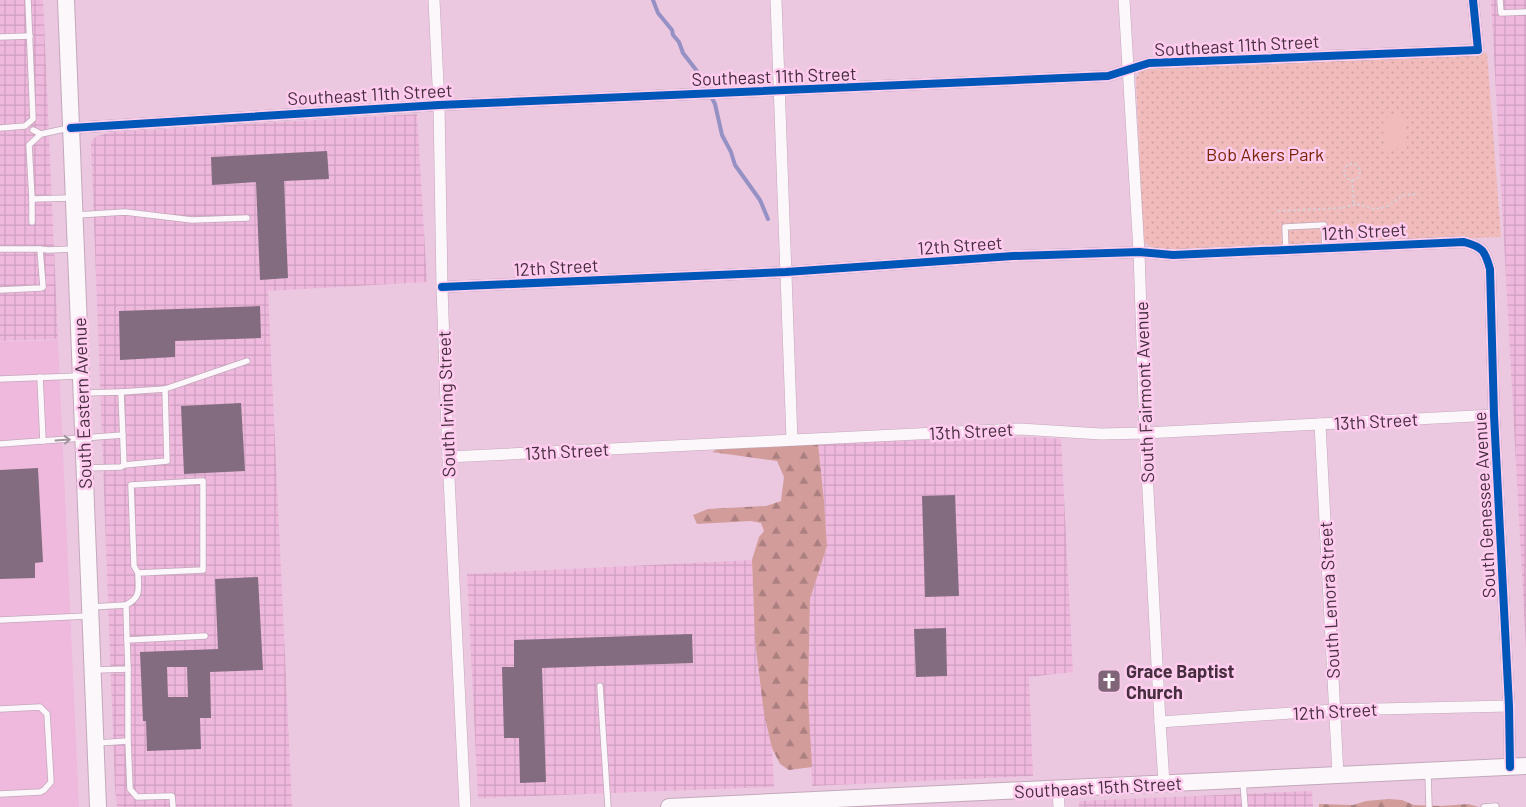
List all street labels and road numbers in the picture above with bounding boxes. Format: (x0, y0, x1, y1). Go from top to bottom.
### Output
street label: Southeast 11th Street (1154, 30, 1320, 60)
street label: Southeast 11th Street (691, 62, 857, 90)
street label: Southeast 11th Street (287, 79, 453, 109)
street label: 12th Street (1321, 218, 1407, 244)
street label: 12th Street (917, 231, 1003, 259)
street label: 12th Street (513, 254, 599, 280)
street label: South Fairmont Avenue (1130, 301, 1158, 483)
street label: South Eastern Avenue (68, 317, 96, 489)
street label: South Irving Street (432, 330, 460, 478)
street label: 13th Street (1333, 408, 1419, 434)
street label: South Genessee Avenue (1468, 411, 1500, 599)
street label: 13th Street (928, 418, 1014, 444)
street label: 13th Street (524, 438, 610, 464)
street label: South Lenora Street (1314, 521, 1344, 679)
street label: 12th Street (1292, 698, 1378, 724)
street label: Southeast 15th Street (1013, 772, 1183, 802)

